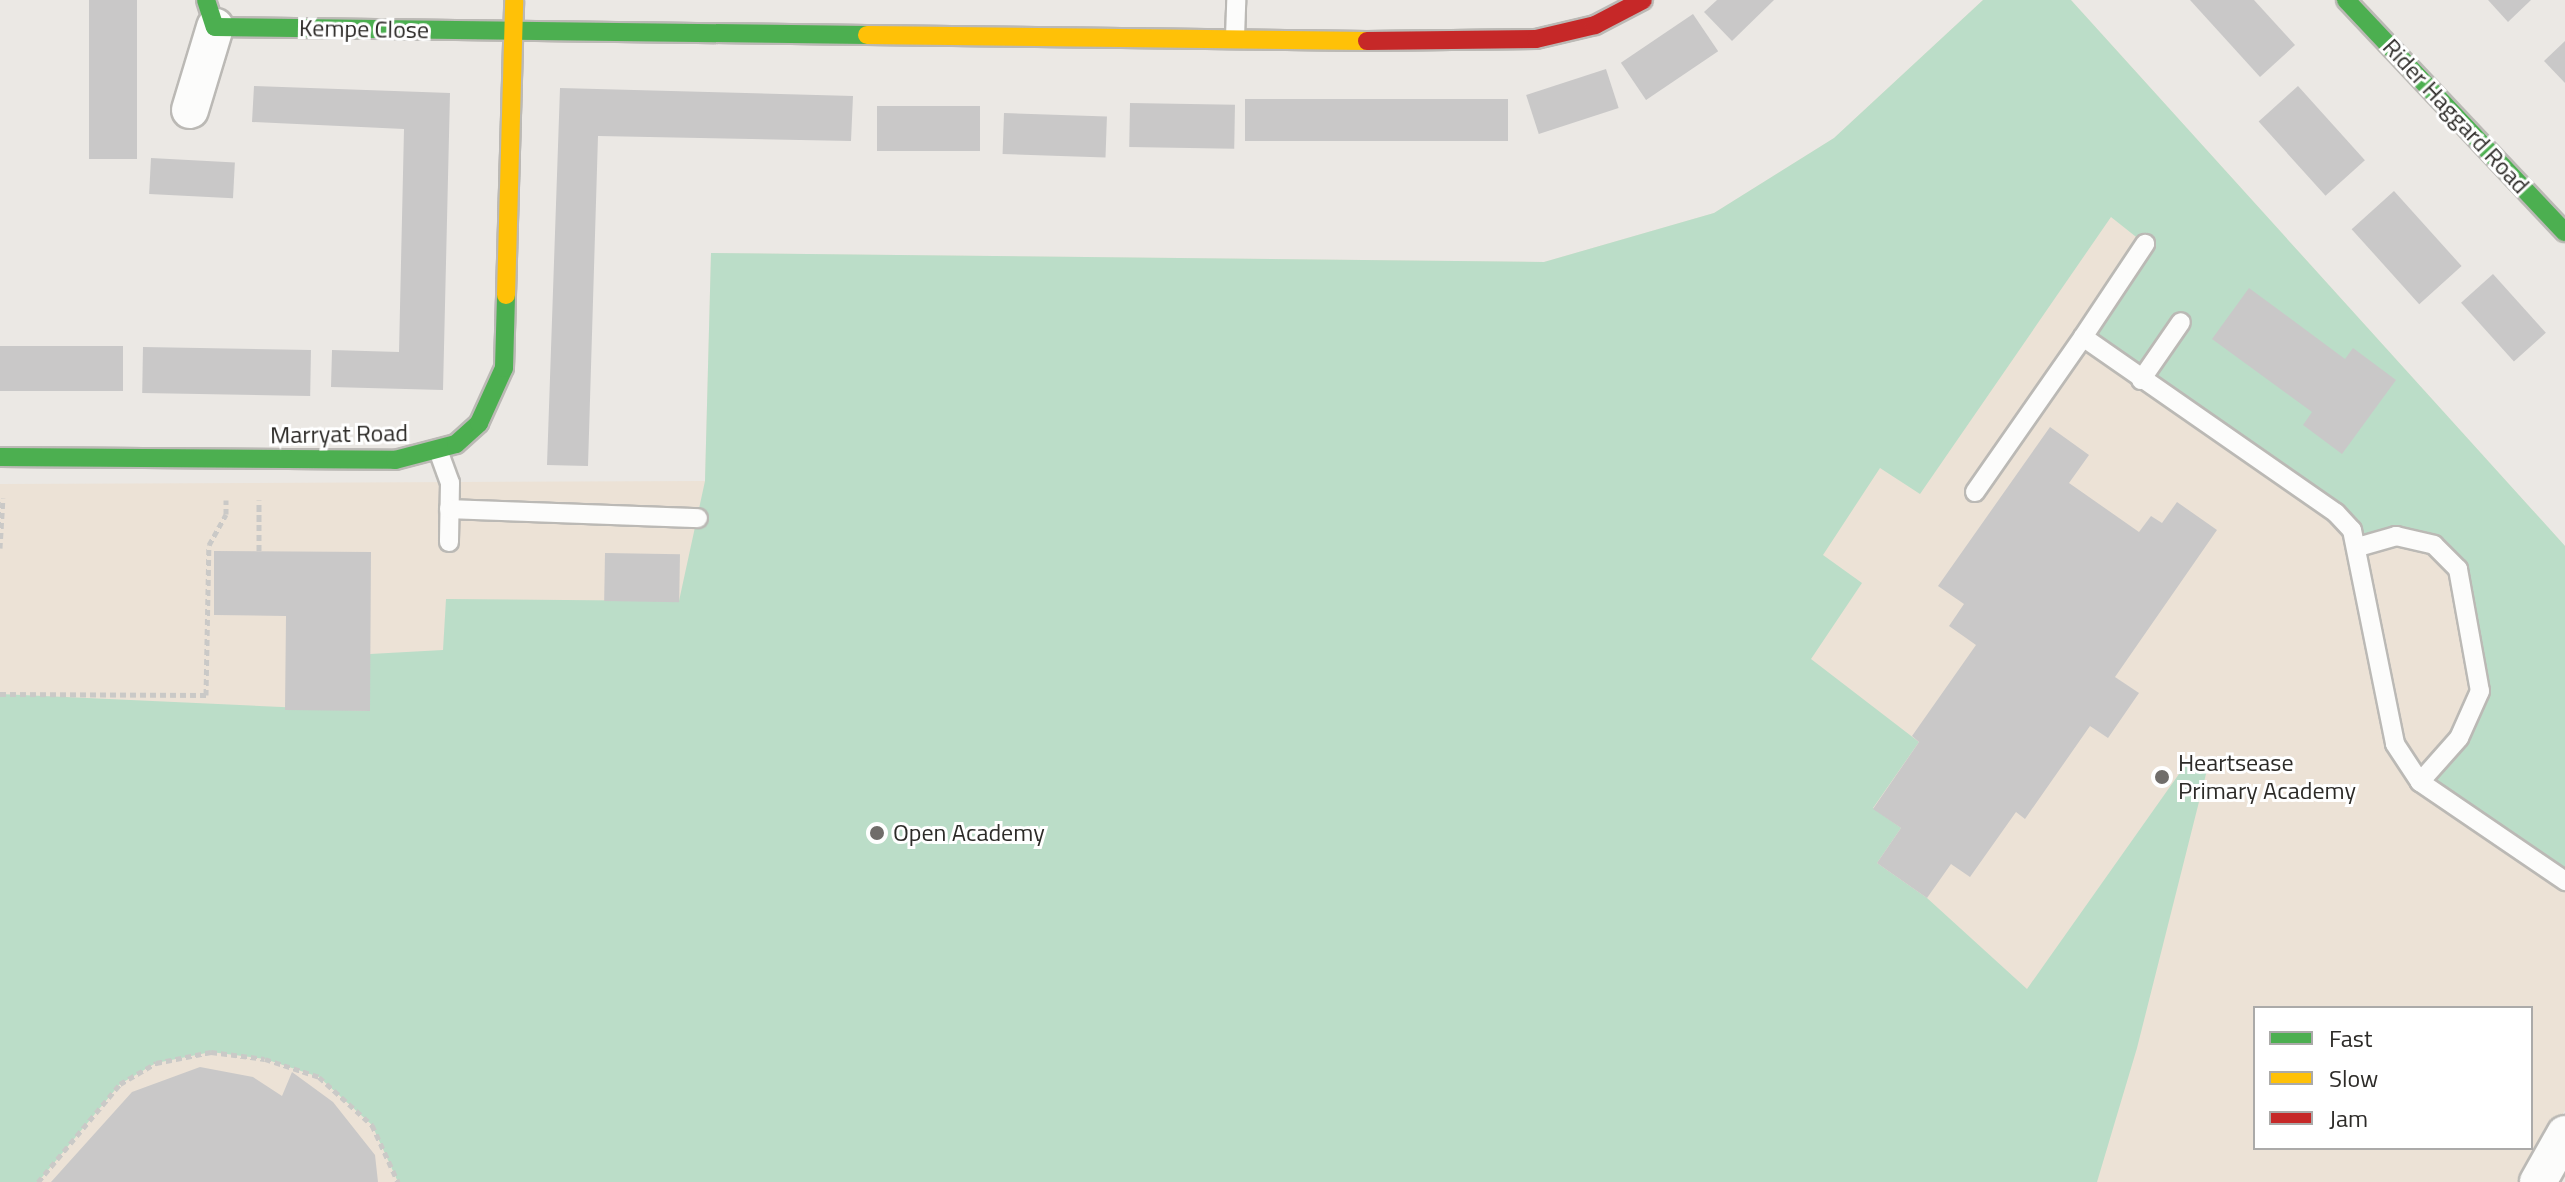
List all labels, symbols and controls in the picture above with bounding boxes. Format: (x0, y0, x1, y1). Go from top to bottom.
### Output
street label: Kempe Close (299, 13, 429, 45)
street label: Rider Haggard Road (2377, 33, 2535, 199)
street label: Marryat Road (270, 418, 408, 450)
place label: Heartsease Primary Academy (2178, 749, 2356, 805)
marker: Heartsease Primary Academy (2153, 768, 2171, 786)
place label: Open Academy (893, 819, 1045, 847)
marker: Open Academy (868, 824, 886, 842)
legend (2253, 1006, 2533, 1150)
text: Fast (2329, 1020, 2372, 1056)
text: Slow (2329, 1060, 2378, 1096)
text: Jam (2329, 1100, 2368, 1136)

